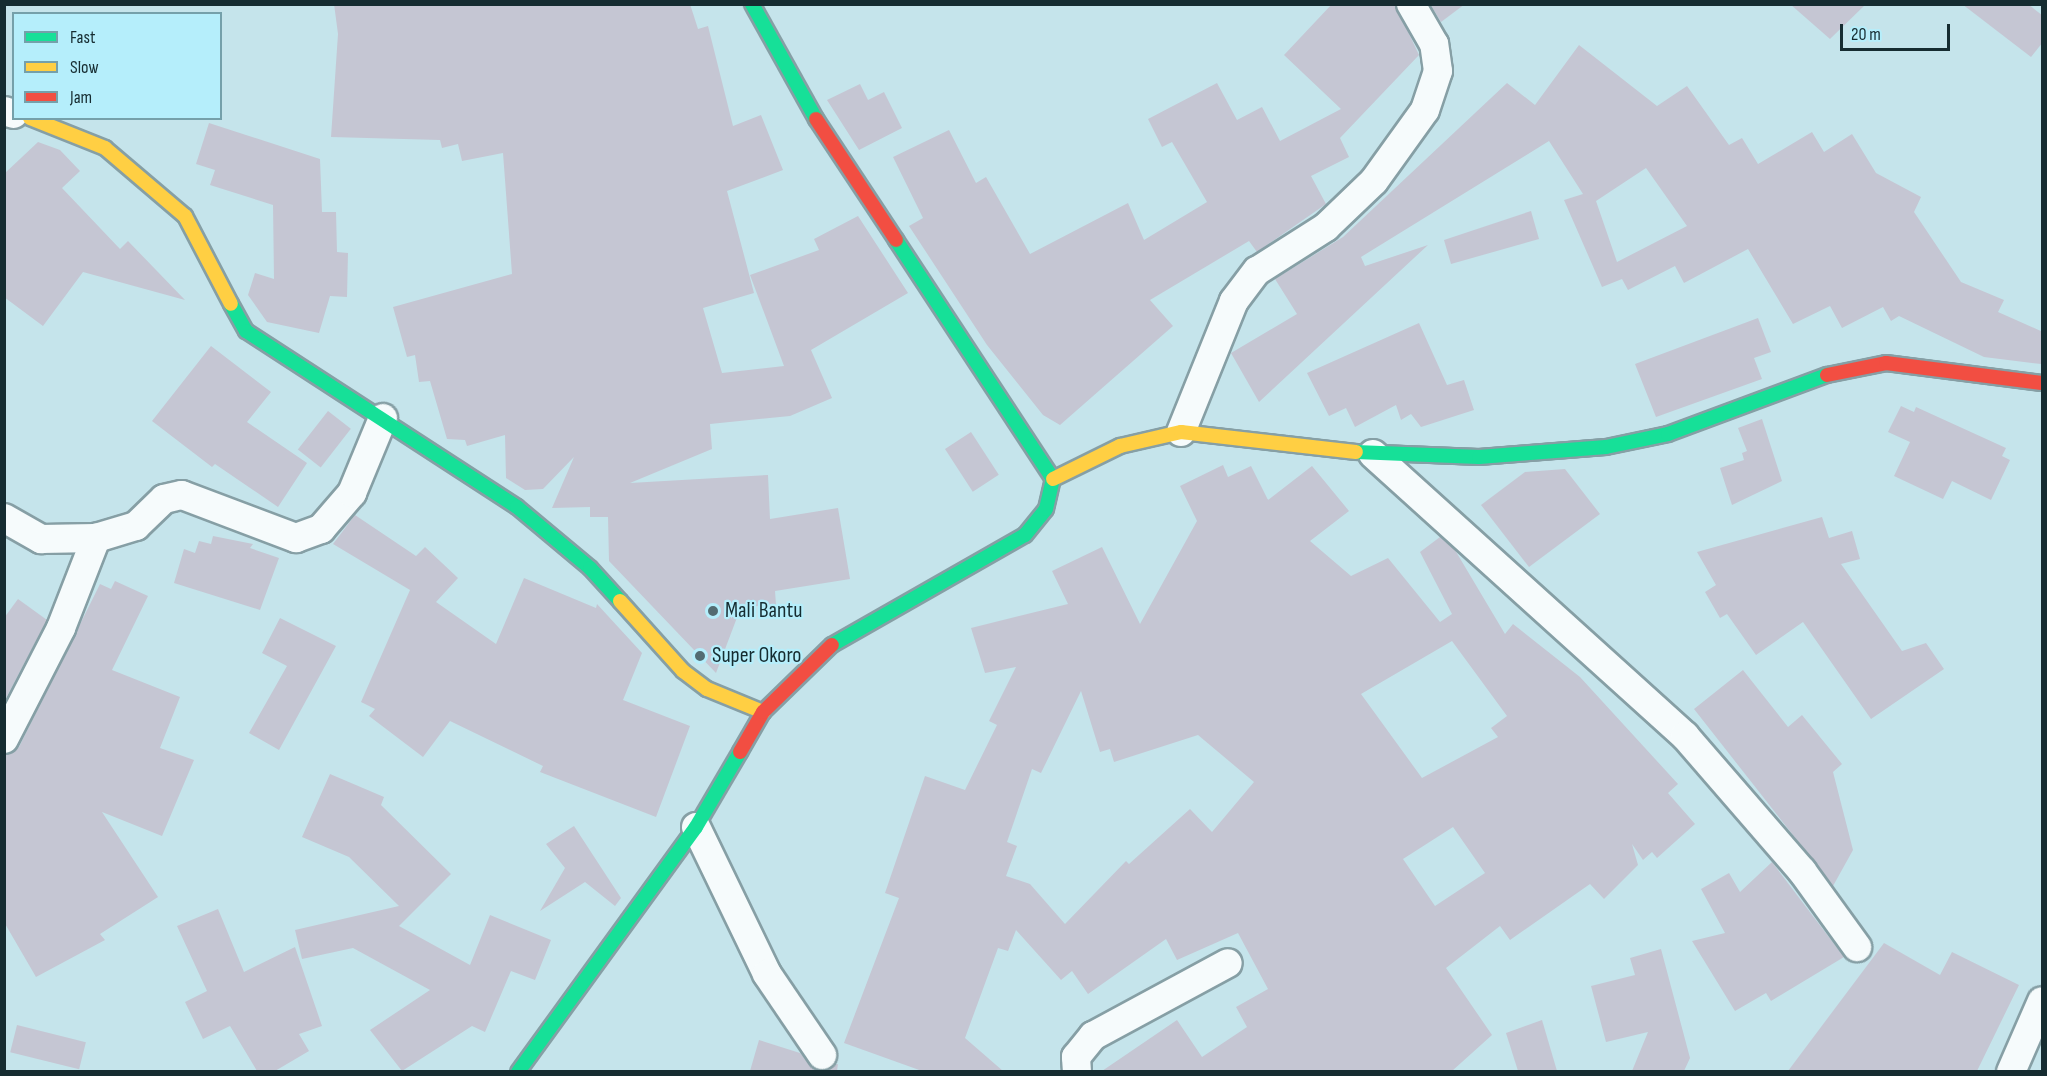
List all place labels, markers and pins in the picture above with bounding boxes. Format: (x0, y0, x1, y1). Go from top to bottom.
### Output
place label: Mali Bantu (725, 598, 802, 624)
marker: Mali Bantu (706, 604, 720, 618)
place label: Super Okoro (712, 643, 801, 669)
marker: Super Okoro (693, 649, 707, 663)

